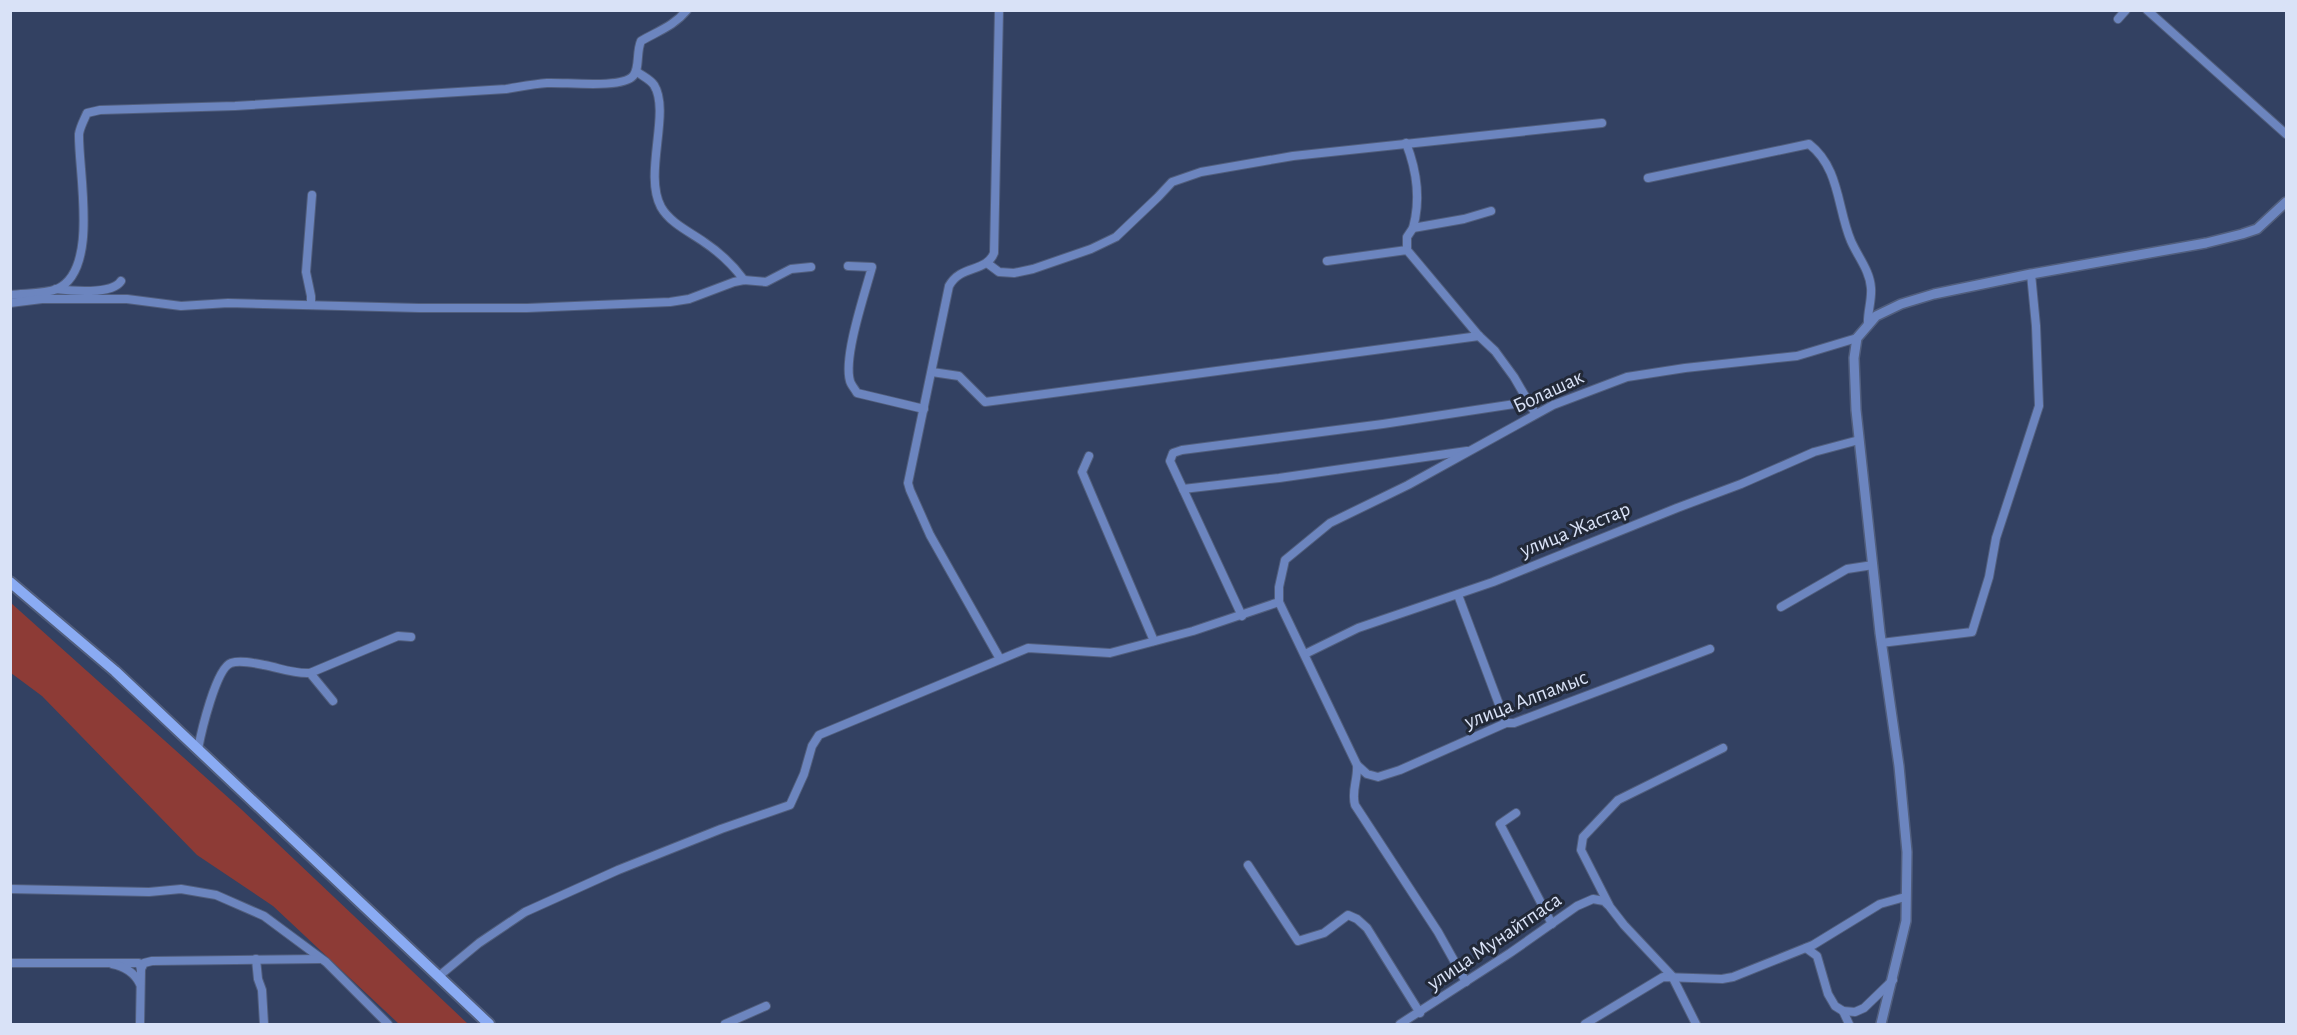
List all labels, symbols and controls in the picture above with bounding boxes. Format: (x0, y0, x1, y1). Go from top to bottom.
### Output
street label: Болашак (1510, 366, 1587, 417)
street label: улица Жастар (1516, 498, 1633, 561)
street label: улица Алпамыс (1461, 666, 1591, 733)
street label: улица Мунайтпаса (1423, 889, 1565, 994)

